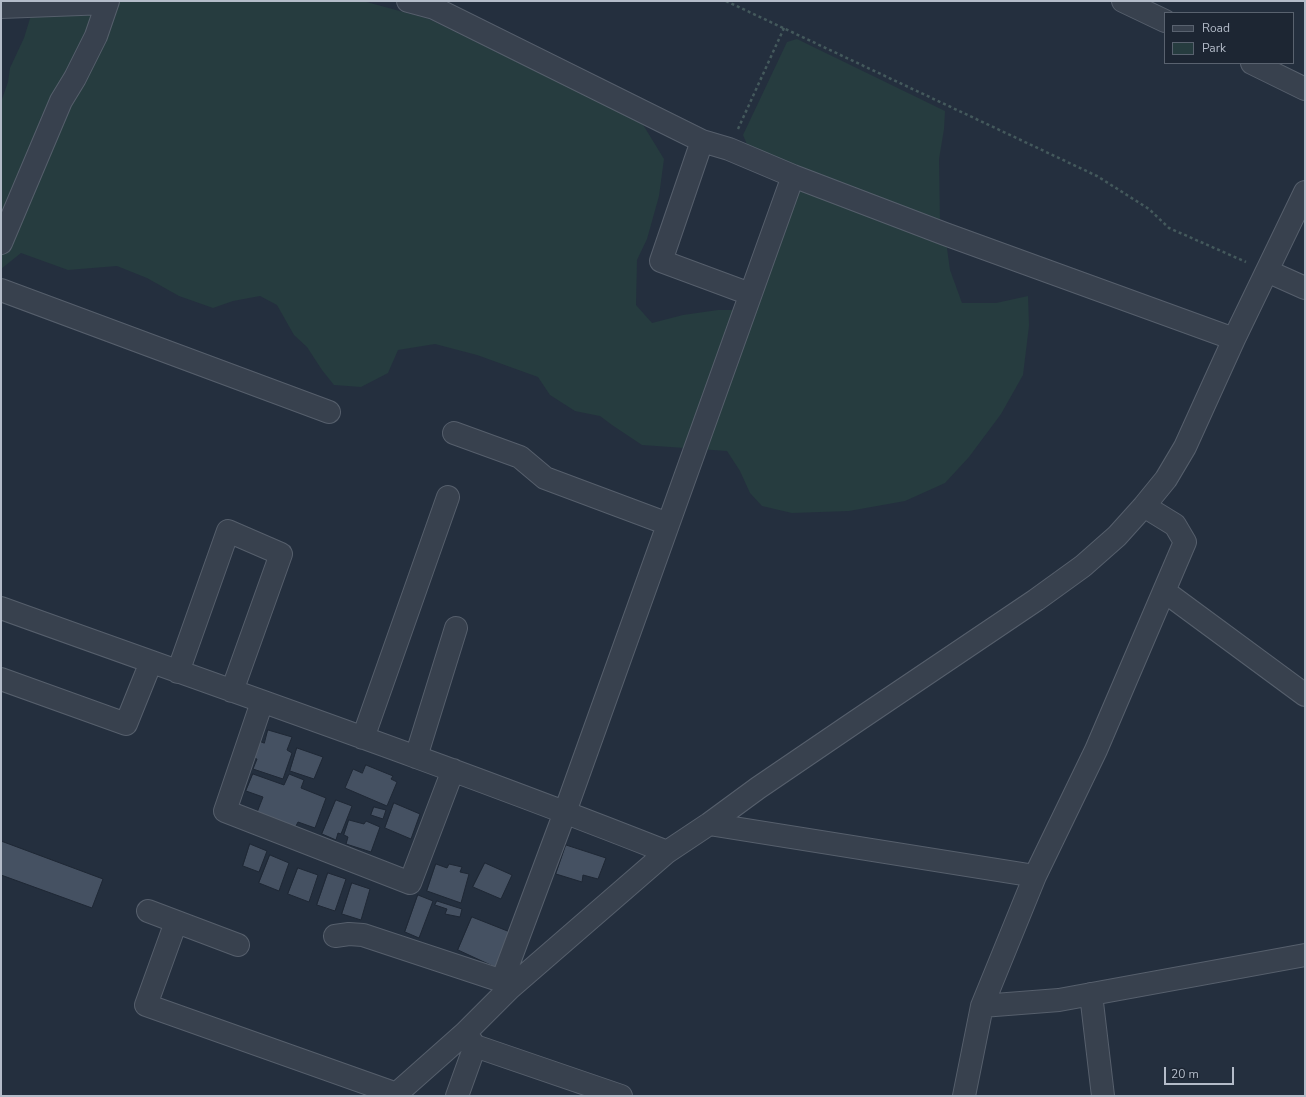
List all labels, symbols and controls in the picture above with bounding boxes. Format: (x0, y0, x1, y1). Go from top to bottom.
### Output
legend (1164, 12, 1294, 64)
text: Road (1202, 20, 1230, 36)
text: Park (1202, 40, 1226, 56)
scale bar (1166, 1059, 1236, 1085)
text: 20 m (1171, 1066, 1199, 1082)

